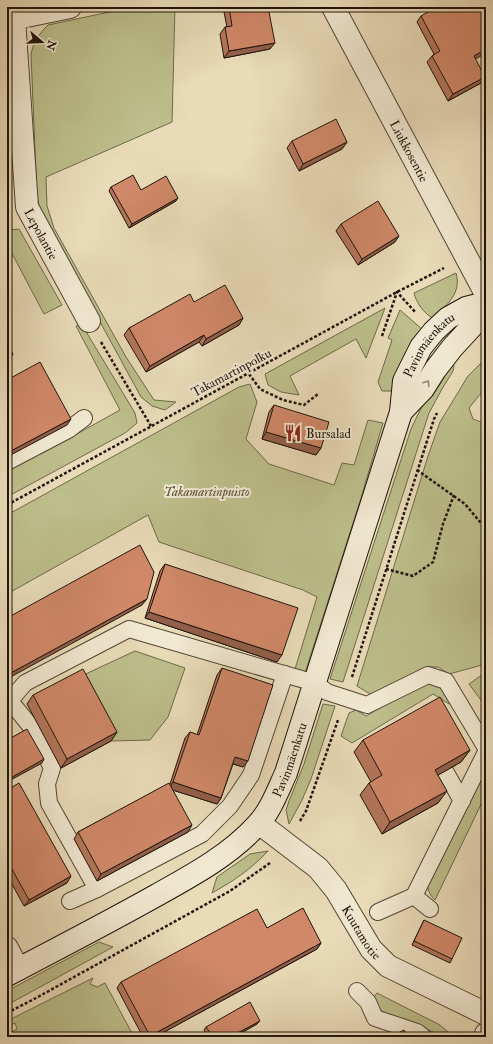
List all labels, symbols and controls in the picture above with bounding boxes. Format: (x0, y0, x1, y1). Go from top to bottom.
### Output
north arrow (22, 22, 62, 62)
text: N (43, 37, 59, 53)
street label: Liukkosentie (386, 118, 432, 185)
street label: Lepolantie (20, 206, 61, 263)
street label: Pavinmäenkatu (400, 309, 458, 380)
street label: Takamartinpolku (189, 345, 275, 402)
one-way arrow (422, 380, 430, 387)
restaurant icon: Bursalad (283, 423, 303, 443)
place label: Bursalad (306, 426, 352, 442)
park label: Takamartinpuisto (164, 484, 250, 500)
street label: Pavinmäenkatu (269, 720, 311, 800)
street label: Kuutamotie (338, 903, 384, 964)

